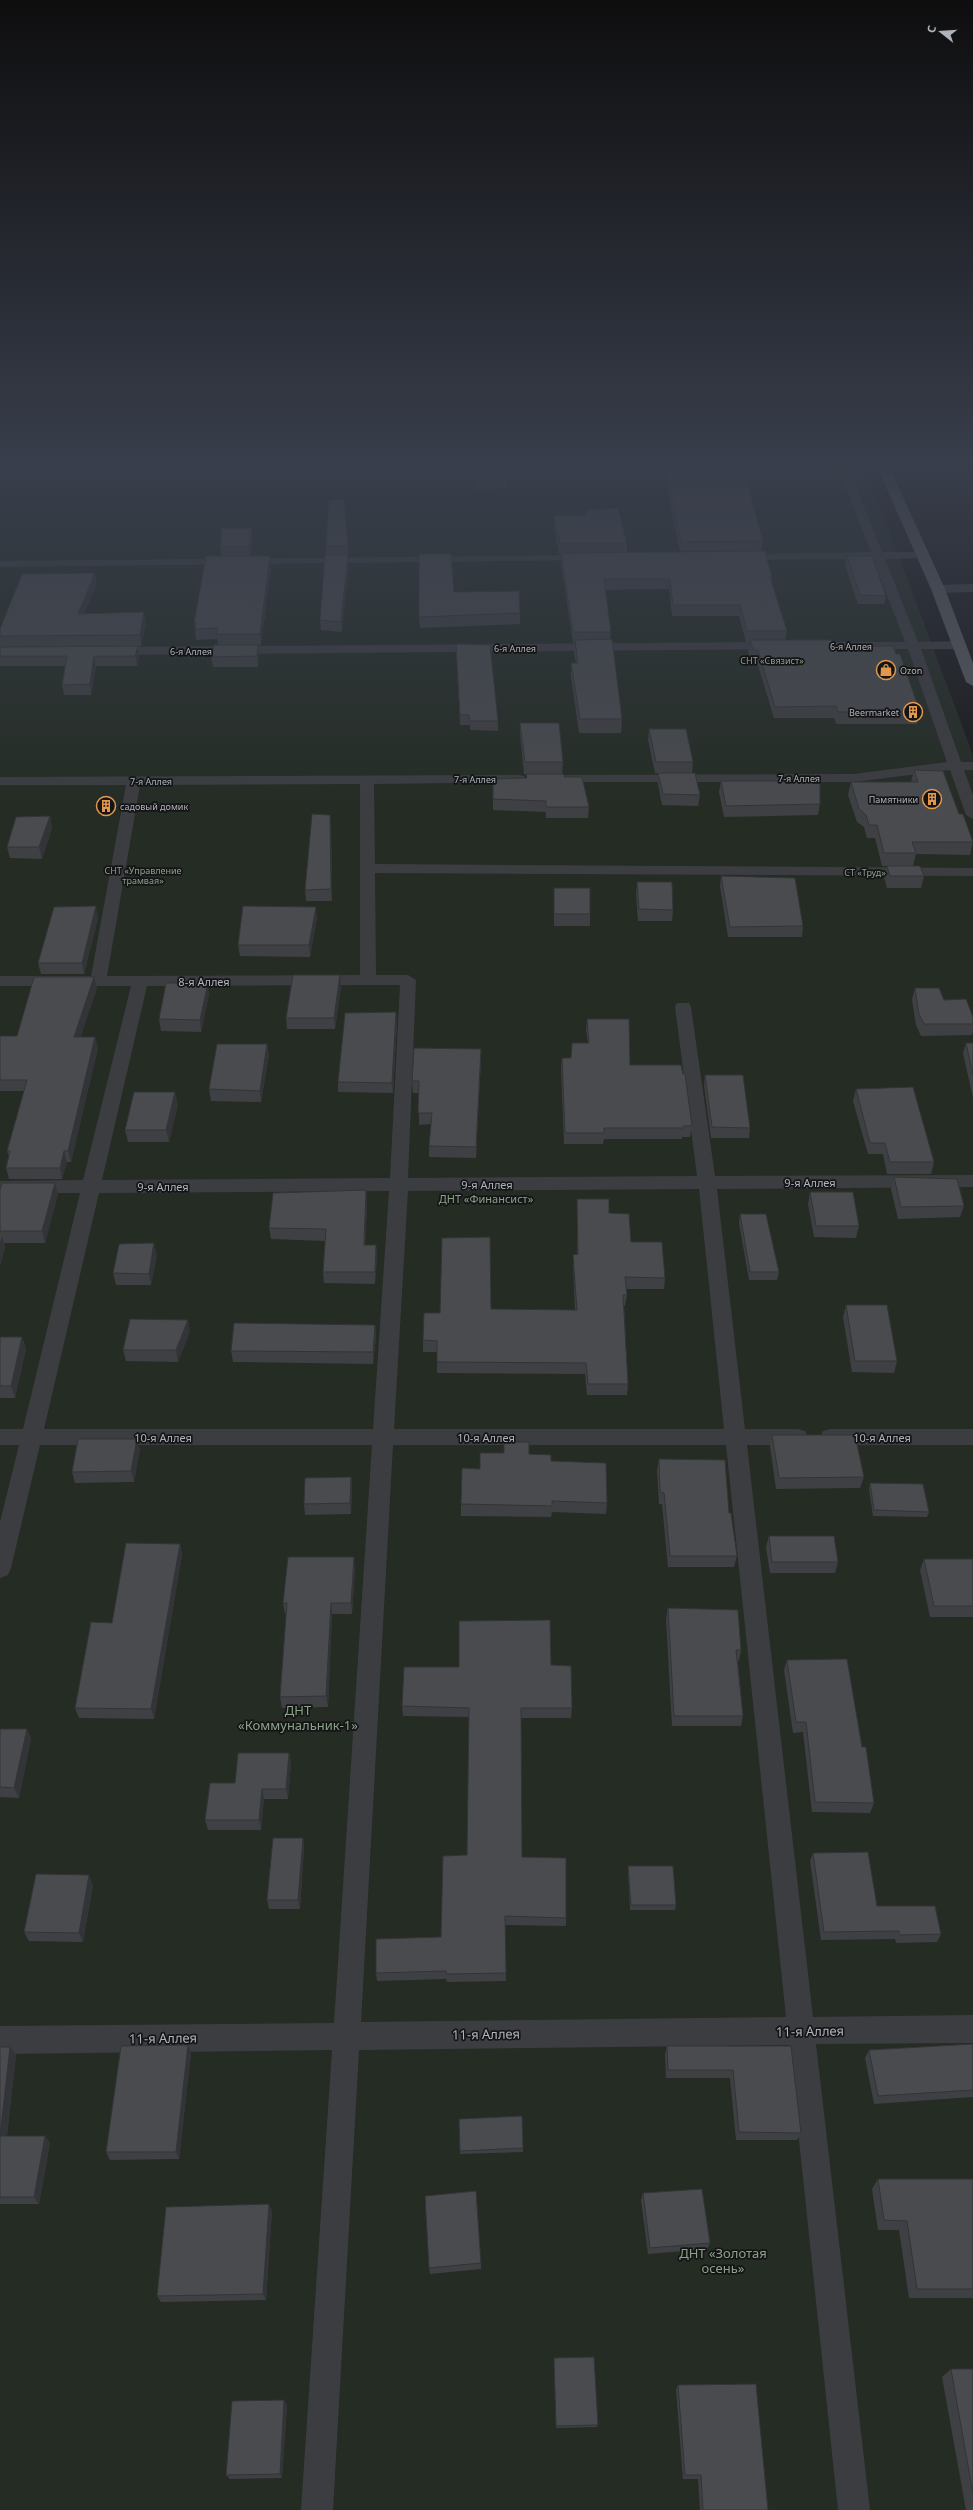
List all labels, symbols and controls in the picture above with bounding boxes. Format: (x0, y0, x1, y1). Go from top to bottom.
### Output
north arrow (921, 12, 961, 52)
text: С (923, 23, 939, 35)
street label: 6-я Аллея (830, 640, 872, 653)
street label: 6-я Аллея (494, 642, 536, 655)
street label: 6-я Аллея (170, 645, 212, 658)
park label: СНТ «Связист» (740, 654, 804, 667)
shop icon: Ozon (875, 659, 897, 681)
place label: Ozon (900, 664, 922, 677)
building icon: Beermarket (902, 701, 924, 723)
place label: Beermarket (849, 706, 900, 719)
street label: 7-я Аллея (778, 772, 820, 785)
street label: 7-я Аллея (454, 773, 496, 786)
street label: 7-я Аллея (130, 775, 172, 788)
building icon: Памятники (921, 788, 943, 810)
place label: Памятники (869, 793, 918, 806)
building icon: садовый домик (95, 795, 117, 817)
place label: садовый домик (120, 800, 188, 813)
park label: СНТ «Управление трамвая» (104, 864, 182, 887)
park label: СТ «Труд» (844, 866, 886, 879)
street label: 8-я Аллея (178, 974, 230, 989)
street label: 9-я Аллея (784, 1175, 836, 1190)
street label: 9-я Аллея (461, 1177, 513, 1192)
street label: 9-я Аллея (137, 1179, 189, 1194)
park label: ДНТ «Финансист» (439, 1191, 534, 1206)
street label: 10-я Аллея (134, 1430, 192, 1445)
street label: 10-я Аллея (457, 1430, 515, 1445)
street label: 10-я Аллея (853, 1430, 911, 1445)
park label: ДНТ «Коммунальник-1» (238, 1701, 358, 1734)
street label: 11-я Аллея (776, 2021, 844, 2041)
street label: 11-я Аллея (452, 2024, 520, 2044)
street label: 11-я Аллея (129, 2028, 197, 2048)
park label: ДНТ «Золотая осень» (679, 2244, 767, 2277)

